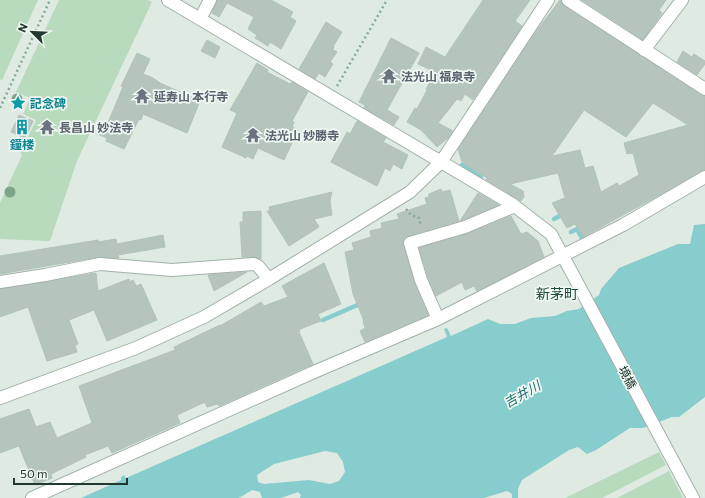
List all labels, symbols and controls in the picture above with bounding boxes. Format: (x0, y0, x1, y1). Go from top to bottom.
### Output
north arrow (12, 12, 52, 52)
text: N (15, 21, 30, 34)
temple icon: 法光山 福泉寺 (380, 67, 398, 85)
place label: 法光山 福泉寺 (401, 69, 475, 83)
temple icon: 延寿山 本行寺 (133, 87, 151, 105)
place label: 延寿山 本行寺 (154, 89, 228, 103)
place icon: 記念碑 (9, 94, 27, 112)
place label: 記念碑 (30, 96, 66, 110)
building icon: 鐘楼 (13, 118, 31, 136)
temple icon: 長昌山 妙法寺 (38, 118, 56, 136)
place label: 長昌山 妙法寺 (59, 120, 133, 134)
temple icon: 法光山 妙勝寺 (244, 126, 262, 144)
place label: 法光山 妙勝寺 (265, 128, 339, 142)
place label: 鐘楼 (9, 137, 34, 151)
district label: 新茅町 (536, 285, 578, 302)
street label: 境橋 (616, 363, 640, 391)
water label: 吉井川 (501, 376, 545, 411)
scale bar (14, 460, 127, 486)
text: 50 m (20, 466, 48, 480)

